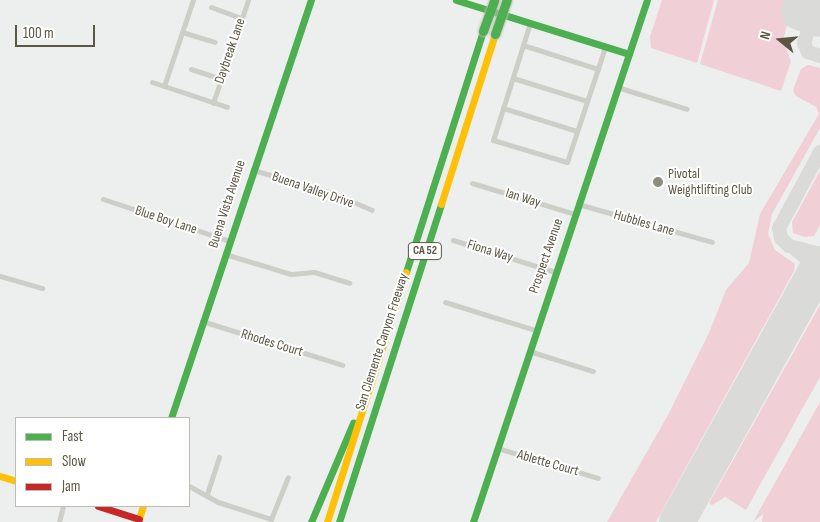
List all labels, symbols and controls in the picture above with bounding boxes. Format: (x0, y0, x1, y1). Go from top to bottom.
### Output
scale bar (18, 15, 98, 47)
north arrow (755, 15, 805, 65)
street label: Daybreak Lane (211, 16, 249, 86)
text: 100 m (23, 24, 54, 43)
text: N (756, 29, 774, 42)
street label: Buena Vista Avenue (205, 158, 249, 250)
place label: Pivotal Weightlifting Club (668, 166, 752, 198)
street label: Buena Valley Drive (270, 168, 356, 212)
marker: Pivotal Weightlifting Club (652, 176, 664, 188)
street label: Ian Way (503, 185, 543, 211)
street label: Blue Boy Lane (133, 202, 199, 238)
street label: Hubbles Lane (612, 206, 676, 240)
street label: Prospect Avenue (525, 216, 567, 296)
street label: Fiona Way (465, 236, 515, 266)
road number: CA 52 (408, 242, 442, 260)
street label: San Clemente Canyon Freeway (352, 271, 412, 413)
street label: Rhodes Court (239, 326, 305, 360)
legend (15, 417, 190, 507)
text: Fast (62, 427, 83, 446)
street label: Ablette Court (515, 446, 581, 480)
text: Slow (62, 452, 86, 471)
text: Jam (62, 477, 80, 496)

